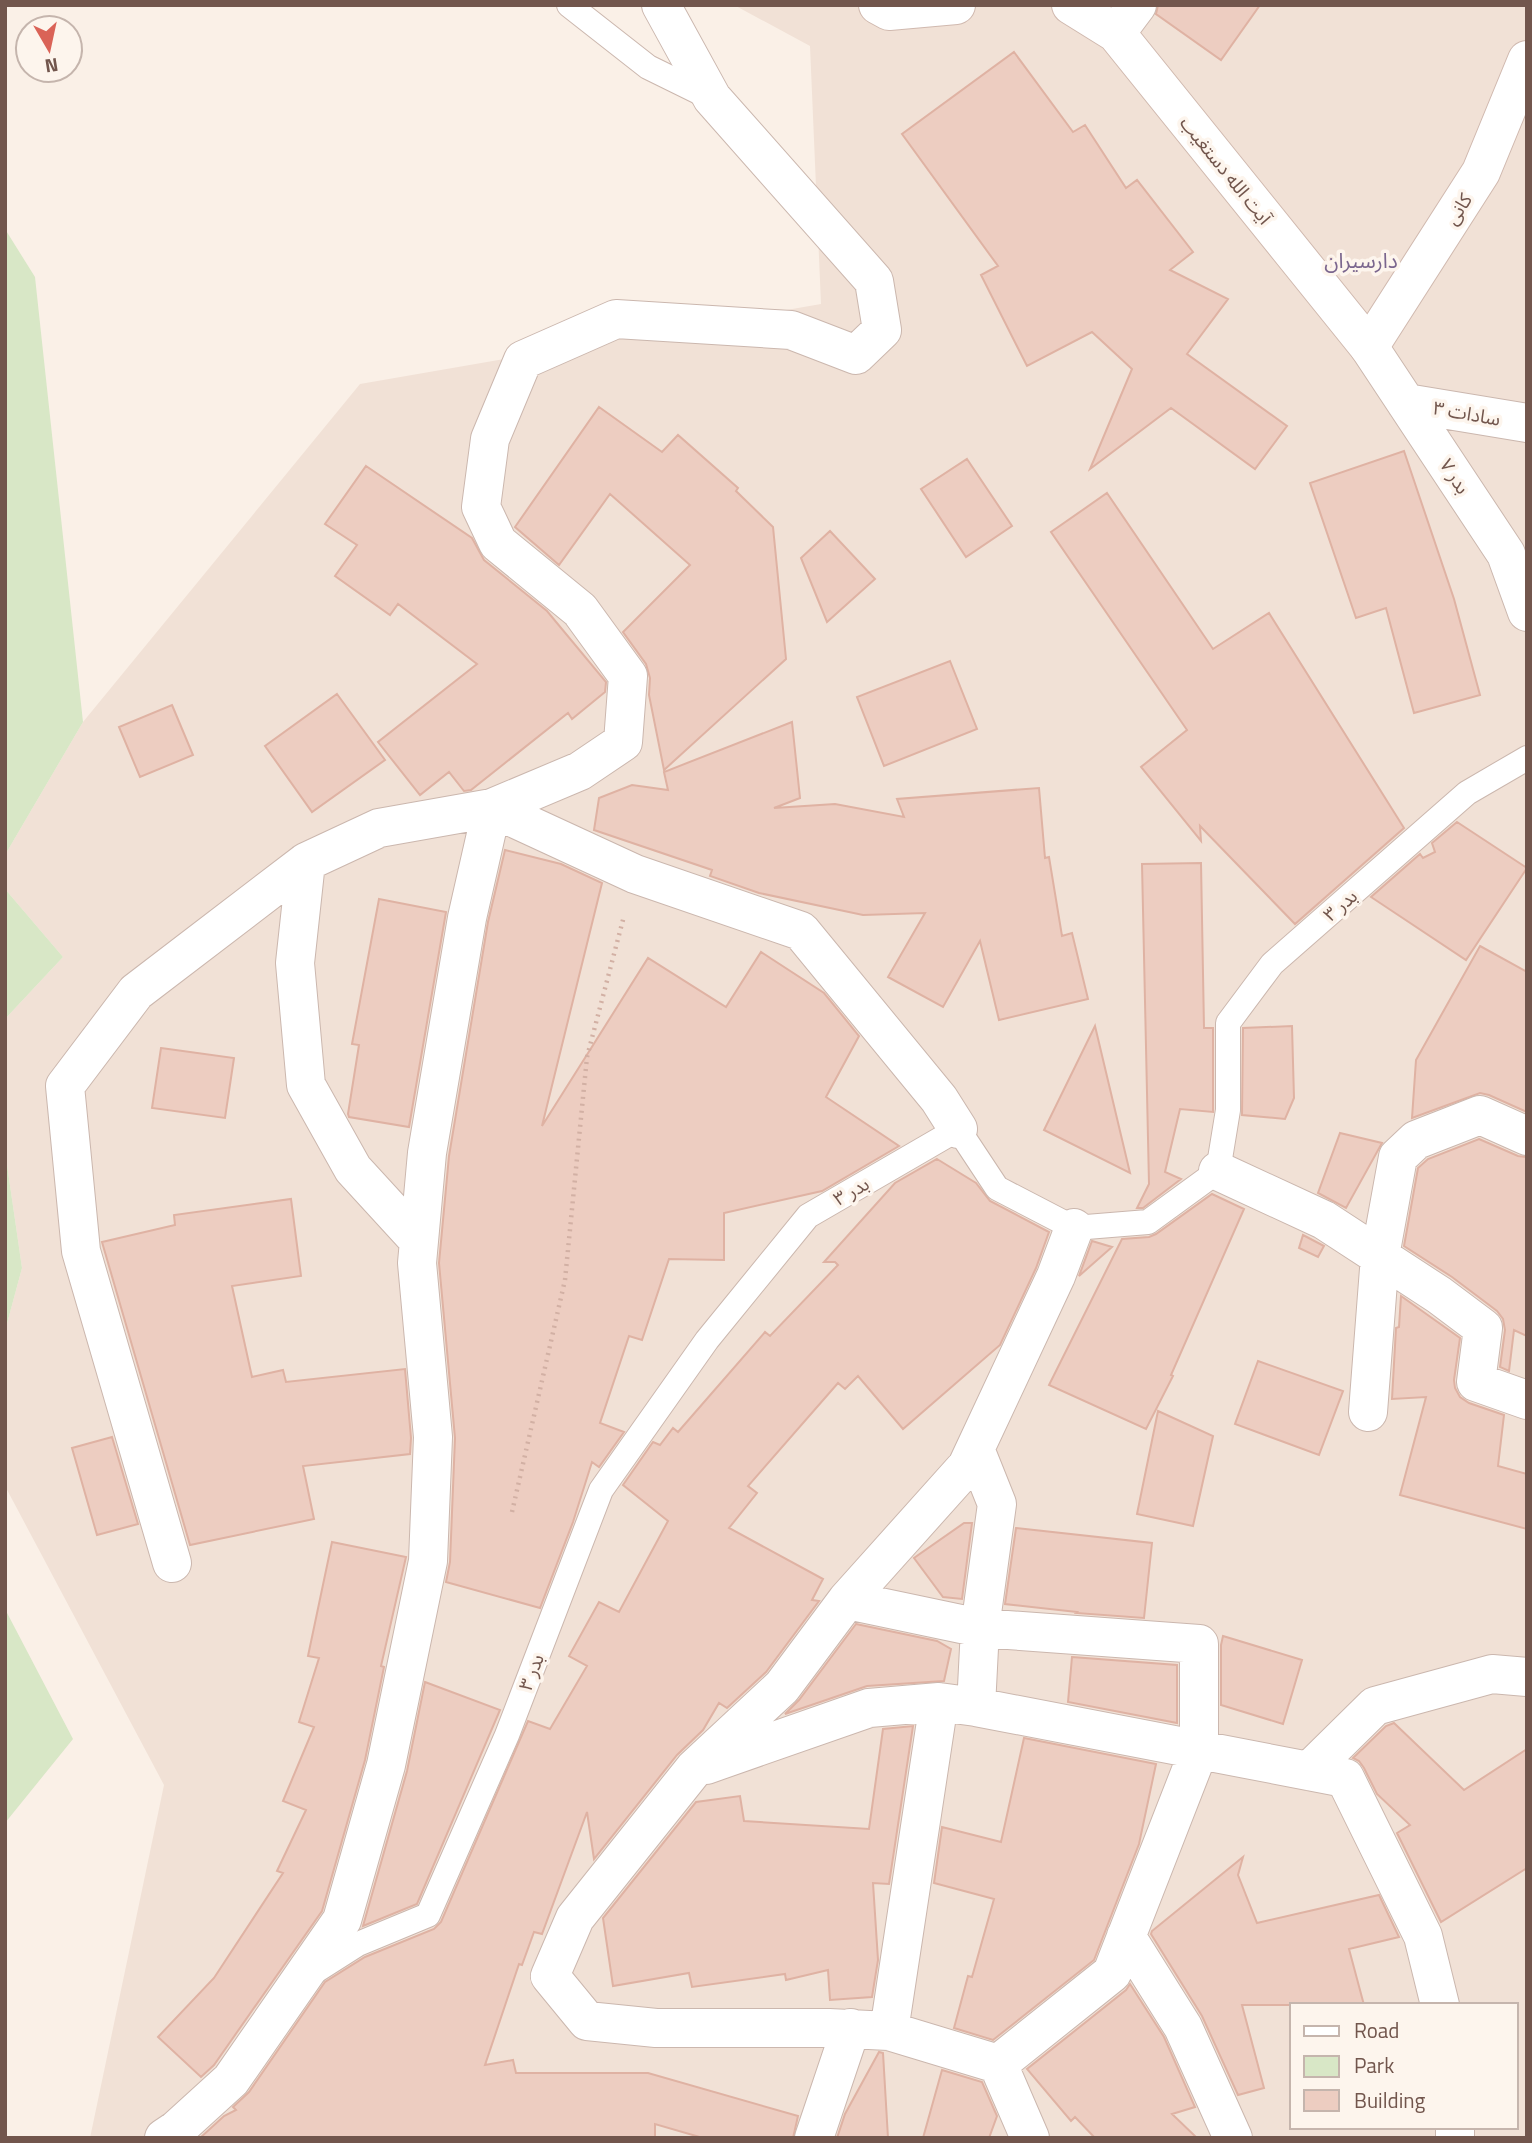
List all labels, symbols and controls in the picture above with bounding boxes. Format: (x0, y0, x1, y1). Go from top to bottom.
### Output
north arrow (14, 14, 84, 84)
text: N (43, 51, 61, 82)
street label: آیت الله دستغیب (1173, 109, 1280, 231)
street label: کانی (1437, 186, 1479, 230)
district label: دارسیران (1324, 244, 1398, 276)
street label: سادات ۳ (1431, 392, 1503, 433)
street label: بدر ۷ (1433, 452, 1478, 499)
street label: بدر ۳ (1316, 881, 1363, 928)
street label: بدر ۳ (827, 1169, 874, 1212)
street label: بدر ۳ (510, 1649, 551, 1694)
legend (1290, 2003, 1518, 2129)
text: Road (1354, 2014, 1399, 2046)
text: Park (1354, 2049, 1394, 2081)
text: Building (1354, 2084, 1426, 2116)

